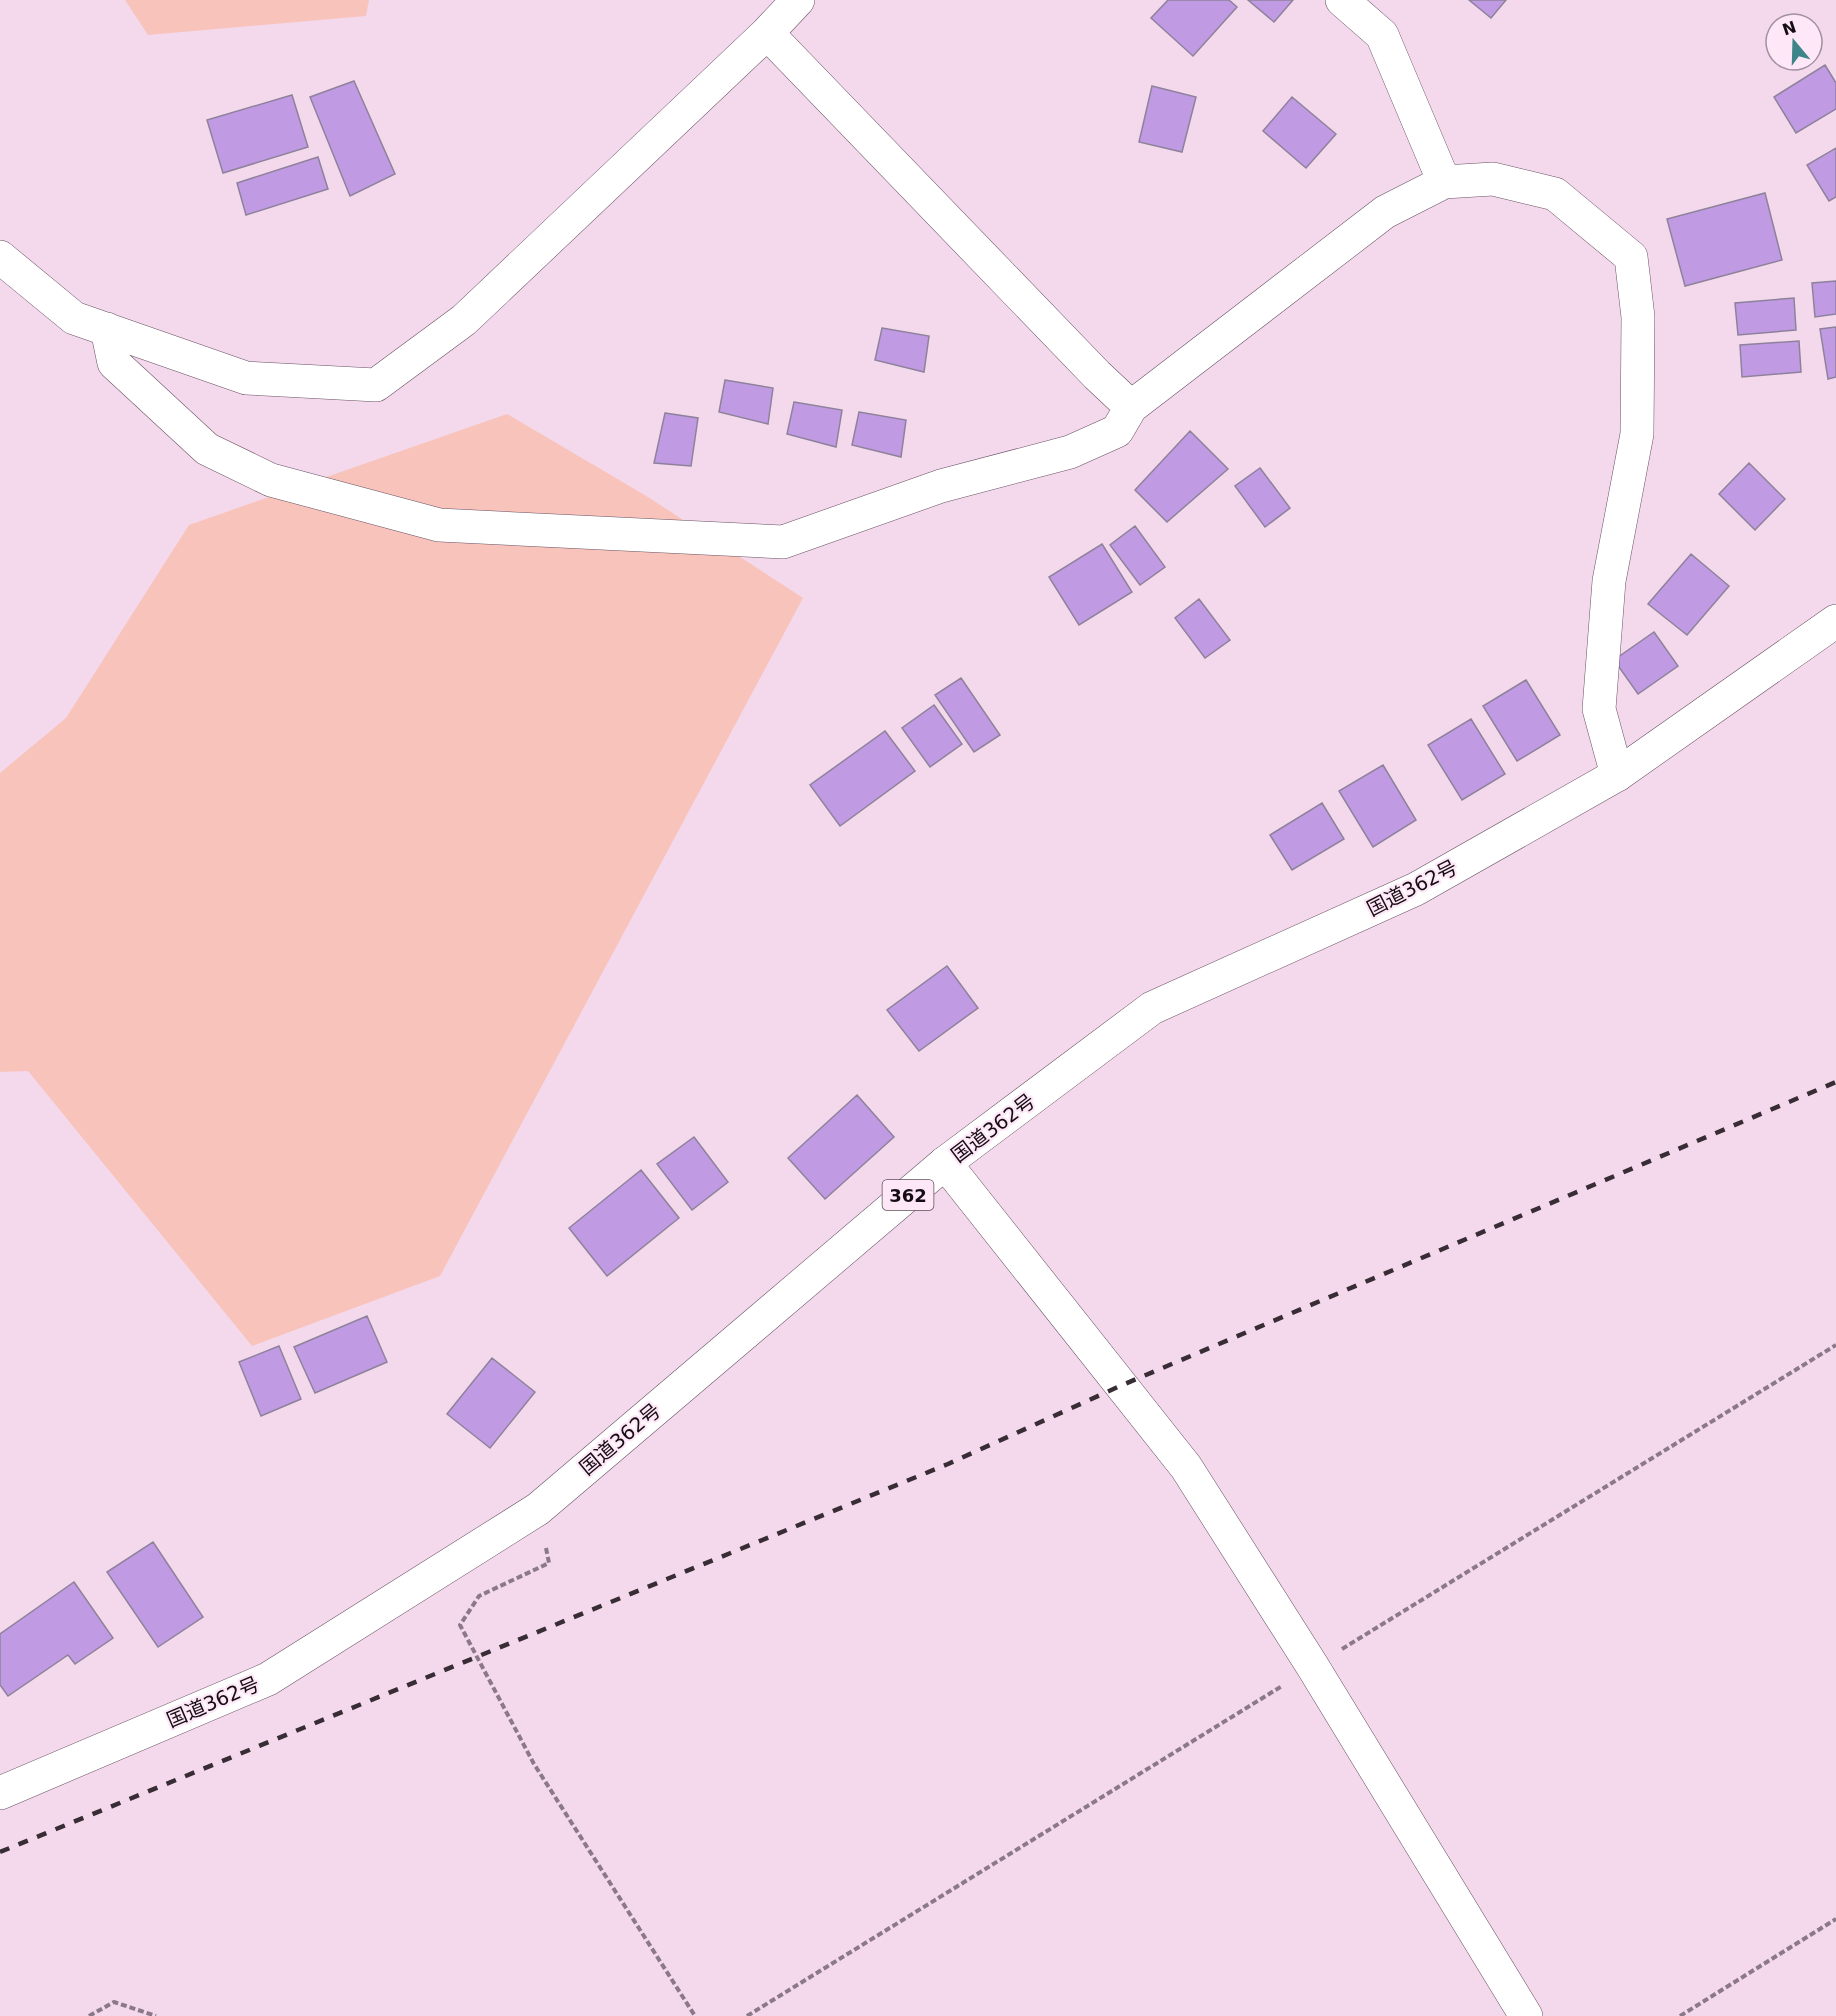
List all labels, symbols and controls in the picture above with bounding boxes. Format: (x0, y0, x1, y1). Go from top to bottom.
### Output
north arrow (1764, 12, 1824, 72)
text: N (1780, 17, 1799, 39)
street label: 国道362号 (1363, 855, 1461, 921)
street label: 国道362号 (947, 1089, 1039, 1167)
road number: 362 (882, 1180, 934, 1210)
street label: 国道362号 (575, 1398, 665, 1480)
street label: 国道362号 (163, 1672, 263, 1732)

